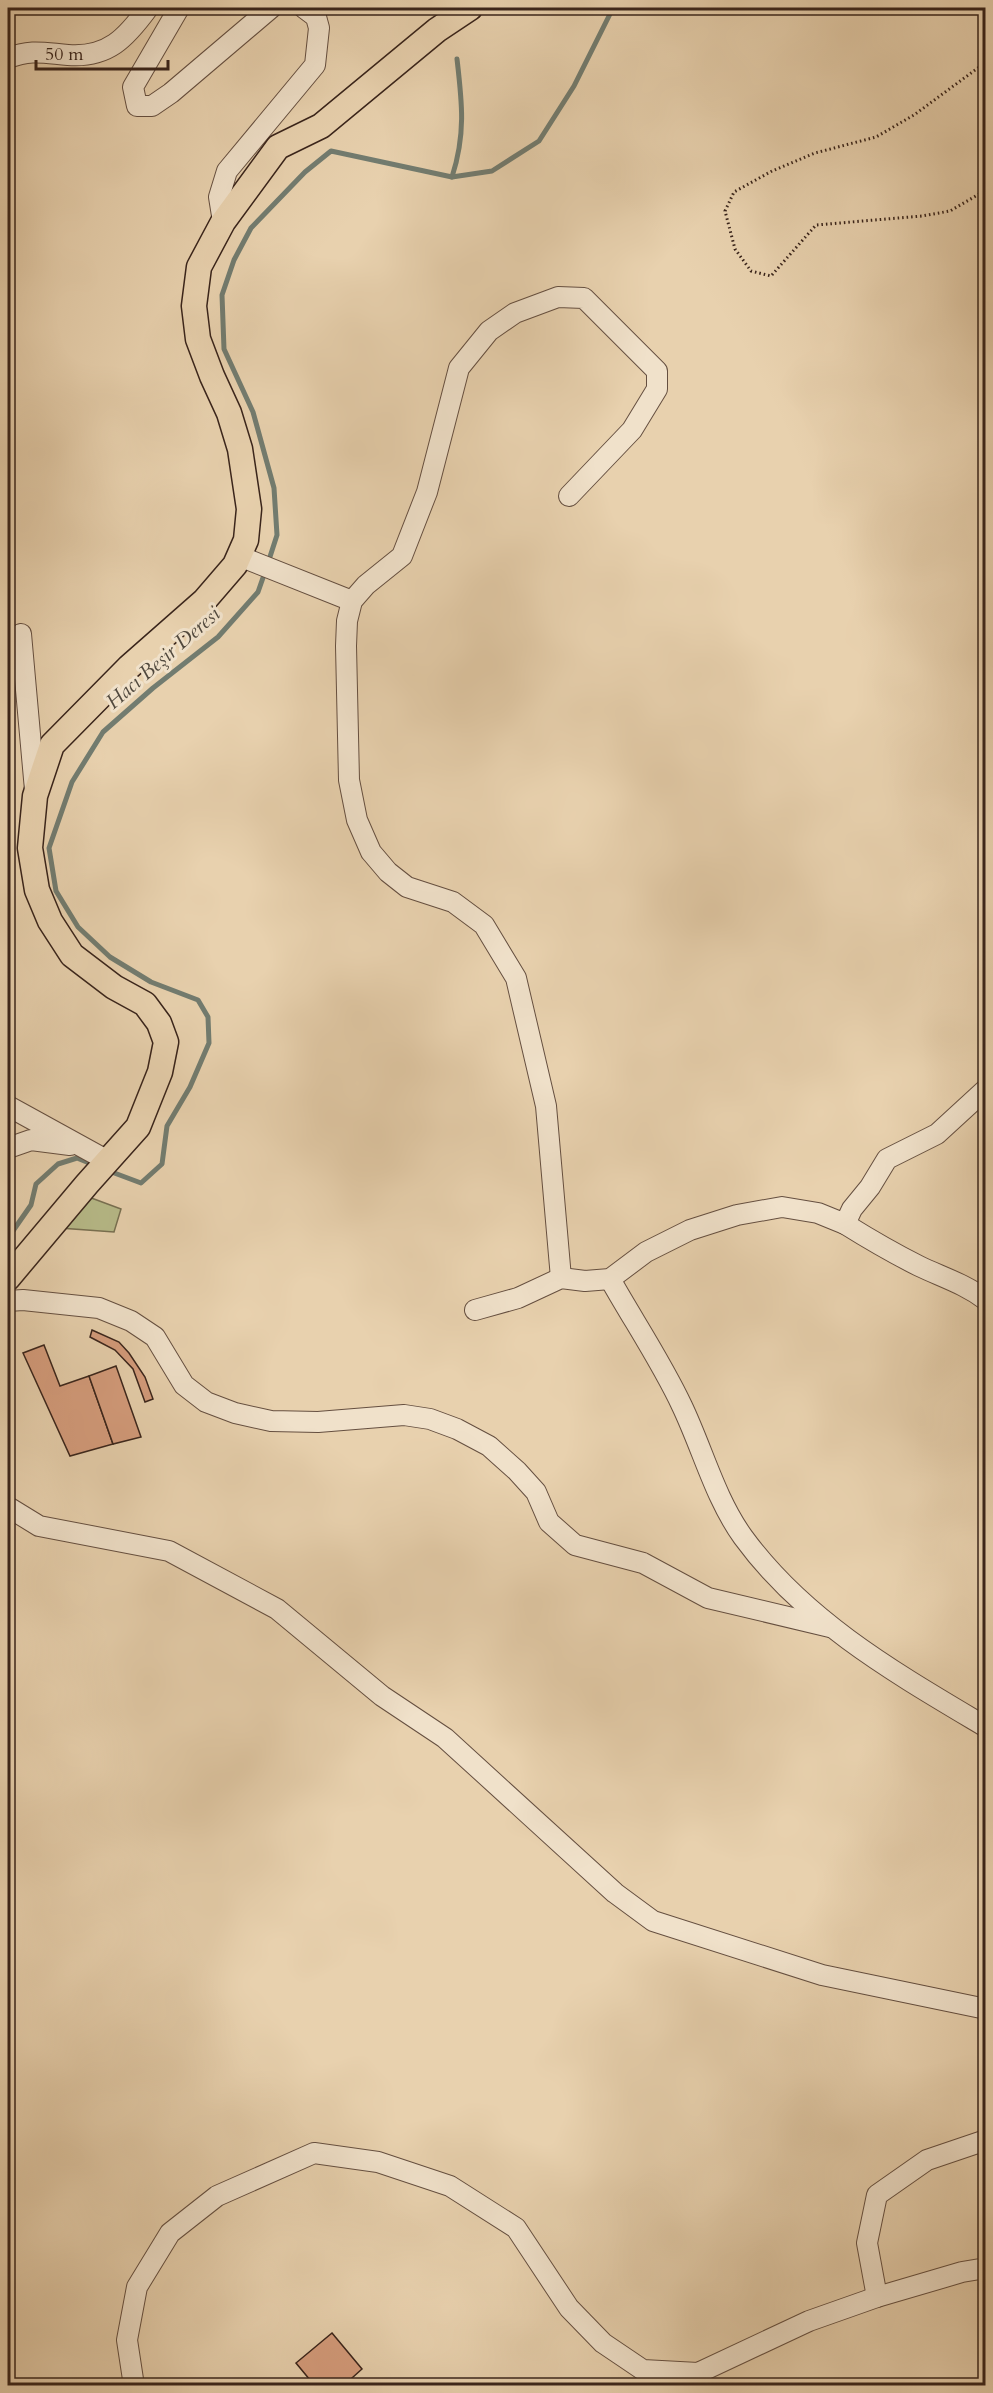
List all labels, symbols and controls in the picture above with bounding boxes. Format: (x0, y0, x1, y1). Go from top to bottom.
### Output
scale bar (36, 33, 168, 71)
text: 50 m (45, 42, 84, 67)
water label: Hacı Beşir Deresi (99, 600, 227, 716)

